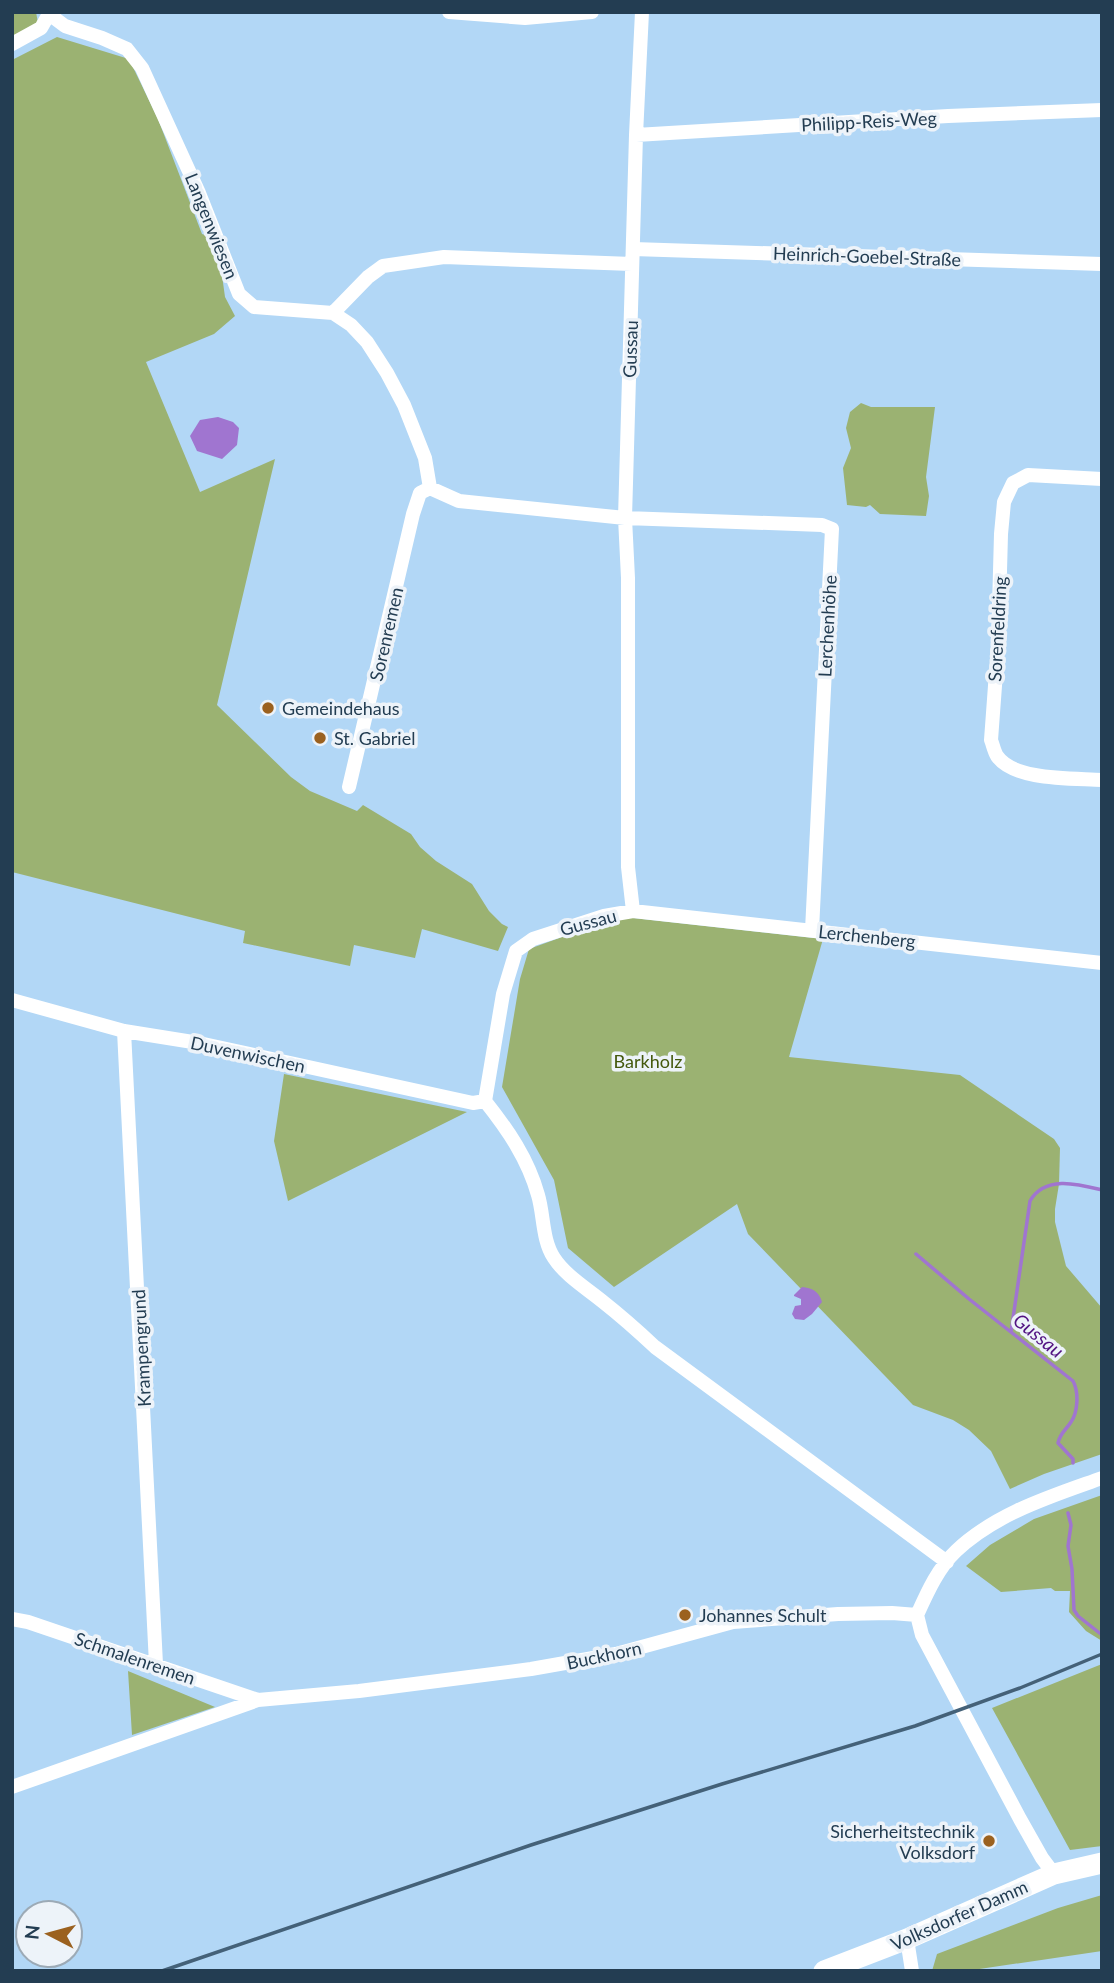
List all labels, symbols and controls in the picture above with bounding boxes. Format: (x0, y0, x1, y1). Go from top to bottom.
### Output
street label: Philipp-Reis-Weg (801, 106, 937, 136)
street label: Langenwiesen (181, 170, 243, 282)
street label: Heinrich-Goebel-Straße (773, 242, 961, 270)
street label: Gussau (618, 320, 642, 378)
street label: Lerchenhöhe (813, 574, 841, 678)
street label: Sorenfeldring (983, 576, 1011, 682)
street label: Sorenremen (365, 585, 407, 683)
place label: Gemeindehaus (282, 697, 400, 719)
marker: Gemeindehaus (260, 700, 276, 716)
place label: St. Gabriel (334, 727, 415, 749)
marker: St. Gabriel (312, 730, 328, 746)
street label: Gussau (557, 904, 619, 940)
street label: Lerchenberg (817, 920, 917, 952)
street label: Duvenwischen (189, 1031, 307, 1077)
park label: Barkholz (614, 1050, 682, 1072)
street label: Krampengrund (127, 1289, 155, 1407)
water label: Gussau (1009, 1308, 1069, 1362)
place label: Johannes Schult (699, 1604, 827, 1626)
marker: Johannes Schult (677, 1607, 693, 1623)
street label: Schmalenremen (72, 1627, 198, 1689)
street label: Buckhorn (565, 1636, 643, 1674)
place label: Sicherheitstechnik Volksdorf (830, 1820, 976, 1863)
marker: Sicherheitstechnik Volksdorf (981, 1833, 997, 1849)
street label: Volksdorfer Damm (887, 1875, 1031, 1955)
north arrow (14, 1899, 84, 1969)
text: N (19, 1924, 44, 1941)

